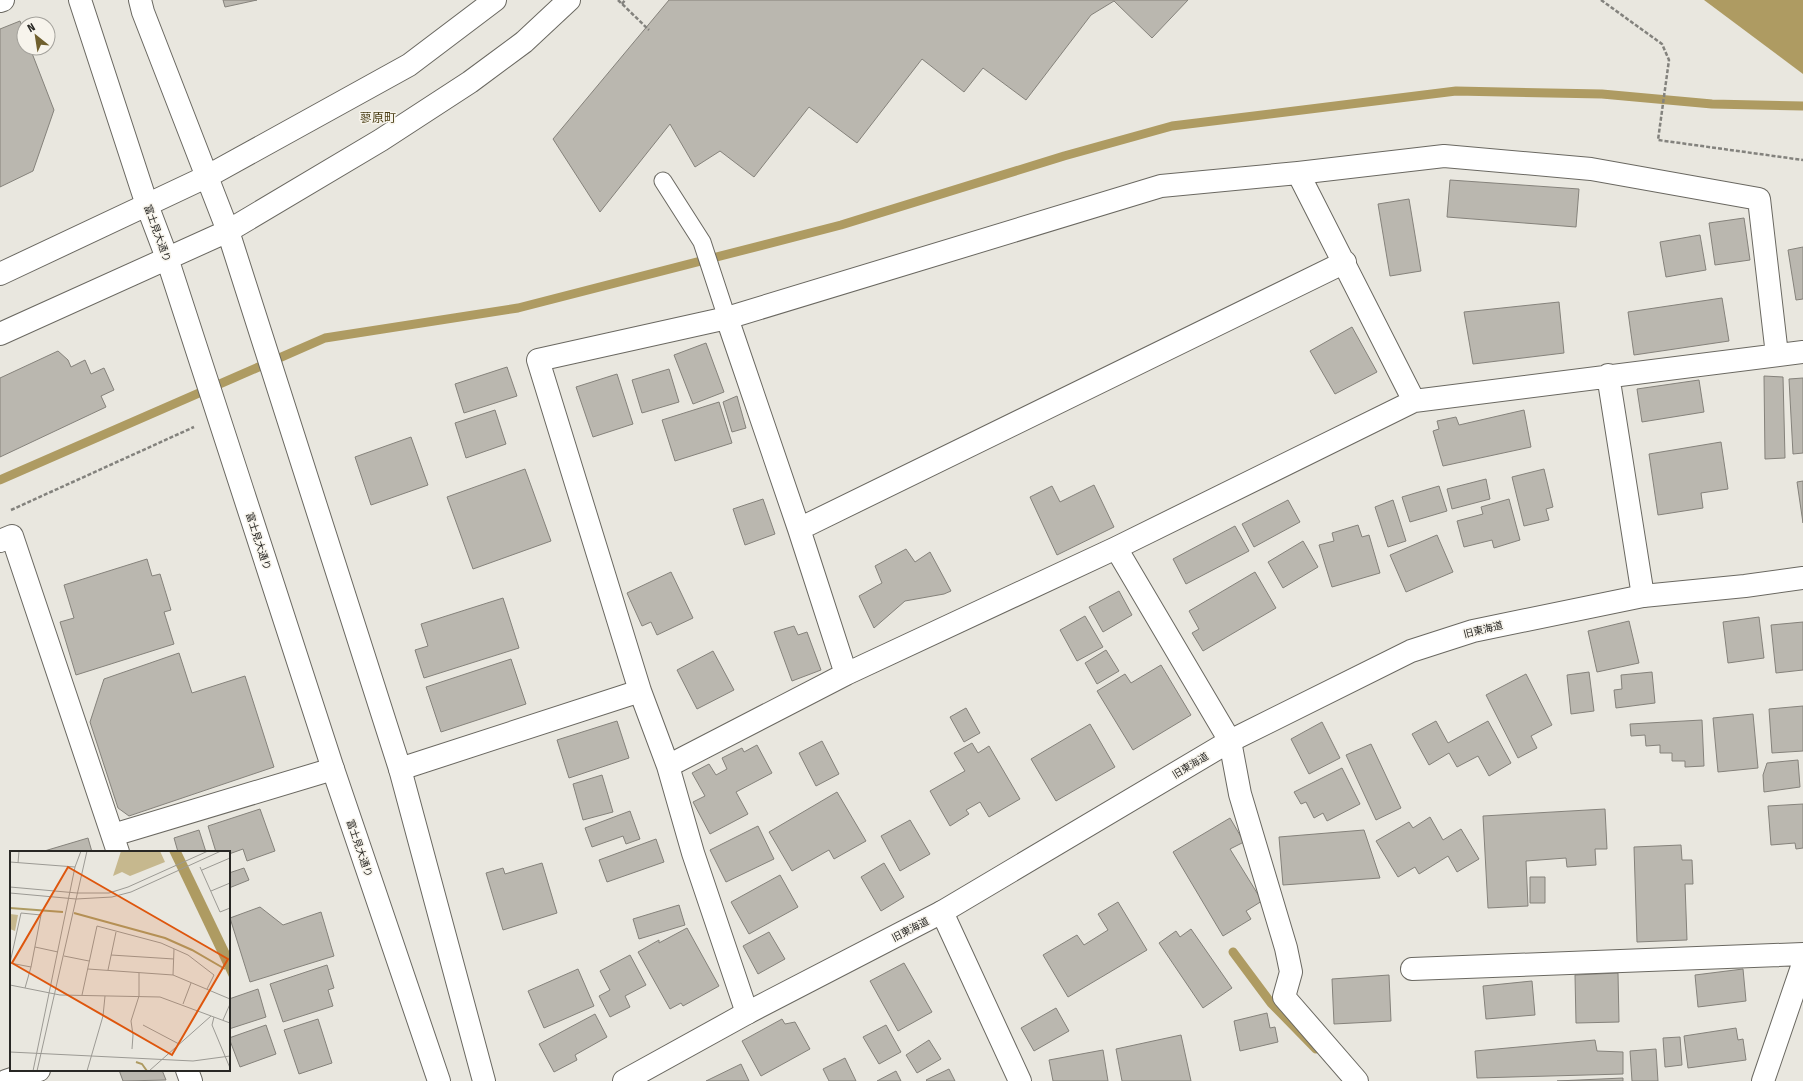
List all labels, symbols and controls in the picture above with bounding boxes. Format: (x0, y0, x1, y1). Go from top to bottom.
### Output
north arrow (16, 16, 56, 56)
text: N (25, 20, 37, 35)
district label: 蓼原町 (360, 111, 396, 125)
street label: 富士見大通り (141, 203, 173, 264)
street label: 富士見大通り (243, 511, 273, 572)
street label: 旧東海道 (1462, 619, 1504, 641)
street label: 旧東海道 (1170, 750, 1211, 781)
street label: 富士見大通り (344, 818, 374, 879)
inset map (10, 851, 230, 1071)
street label: 旧東海道 (890, 915, 931, 944)

